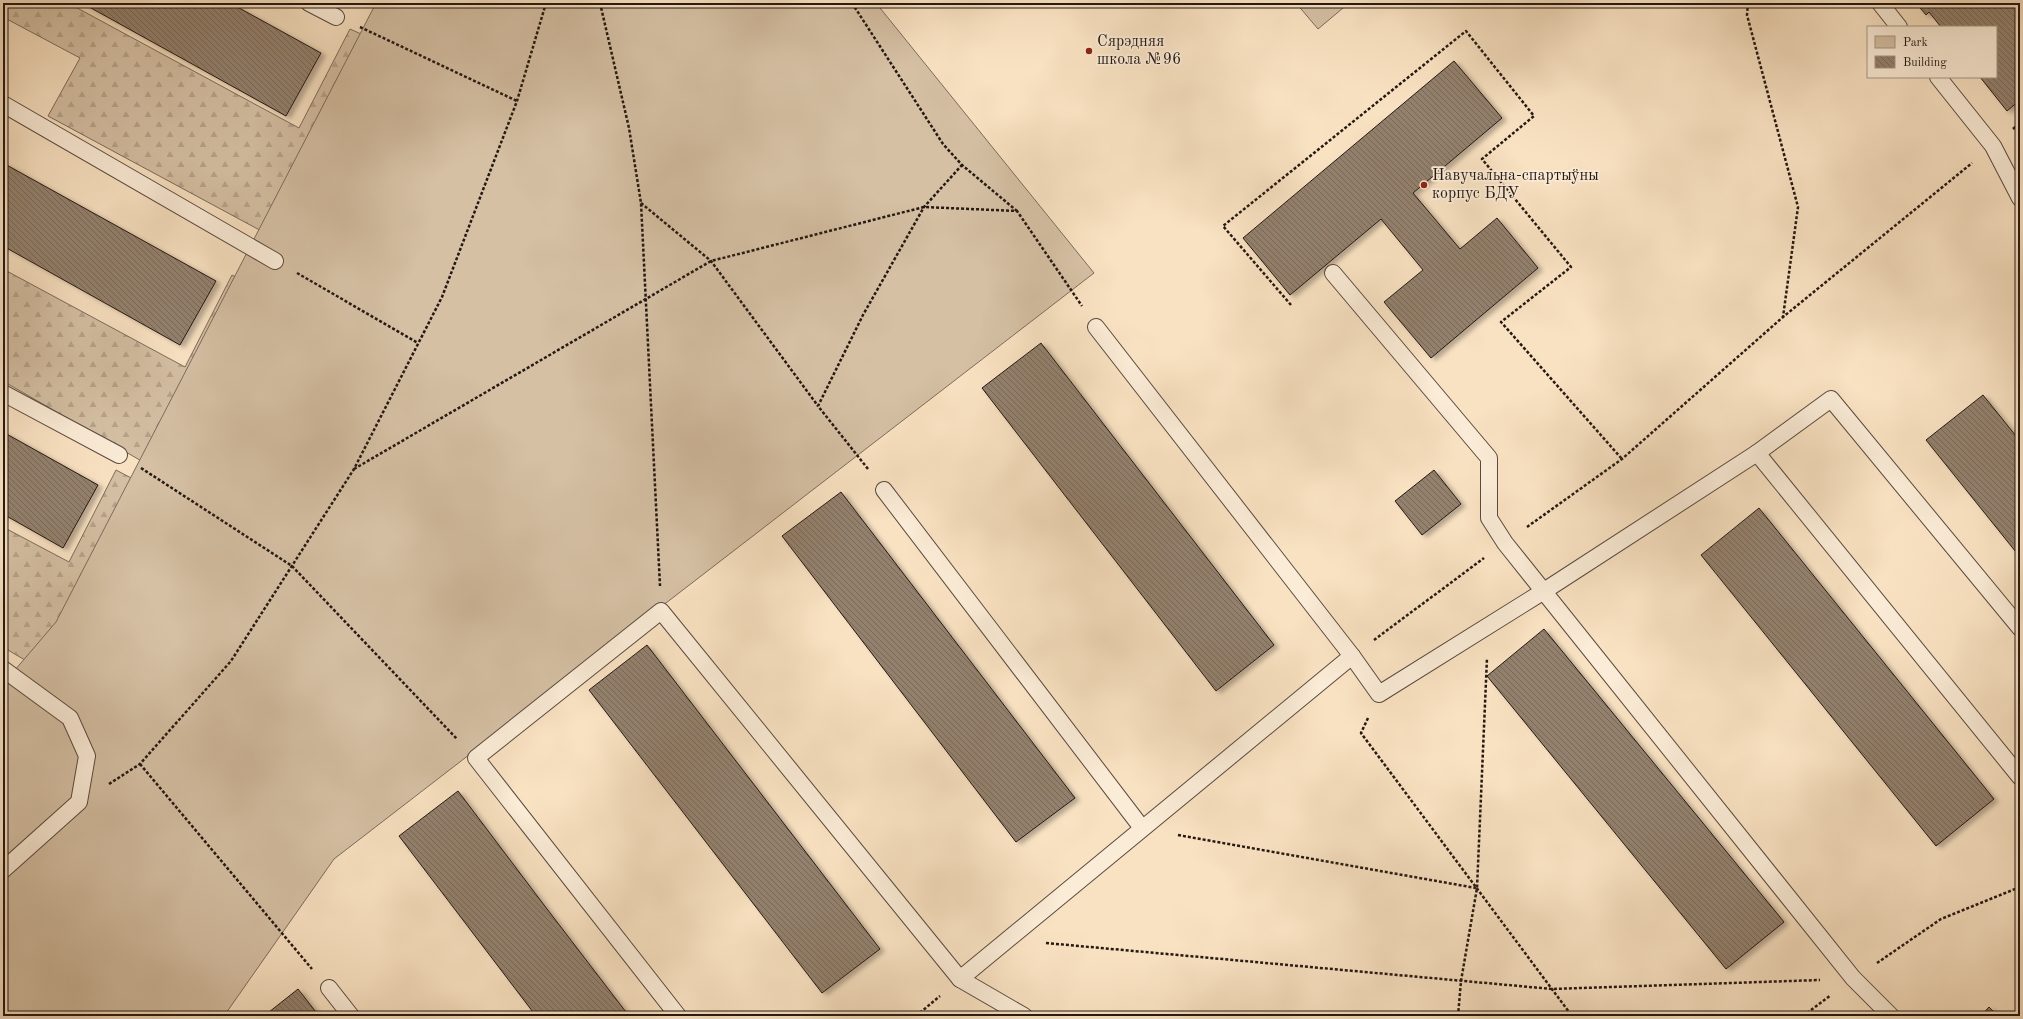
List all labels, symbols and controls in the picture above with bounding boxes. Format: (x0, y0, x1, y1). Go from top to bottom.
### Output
legend (1867, 26, 1997, 78)
place label: Сярэдняя школа №96 (1097, 34, 1181, 68)
text: Park (1903, 37, 1928, 49)
marker: Сярэдняя школа №96 (1084, 46, 1094, 56)
text: Building (1903, 57, 1947, 69)
place label: Навучальна-спартыўны корпус БДУ (1432, 168, 1599, 202)
marker: Навучальна-спартыўны корпус БДУ (1419, 180, 1429, 190)

